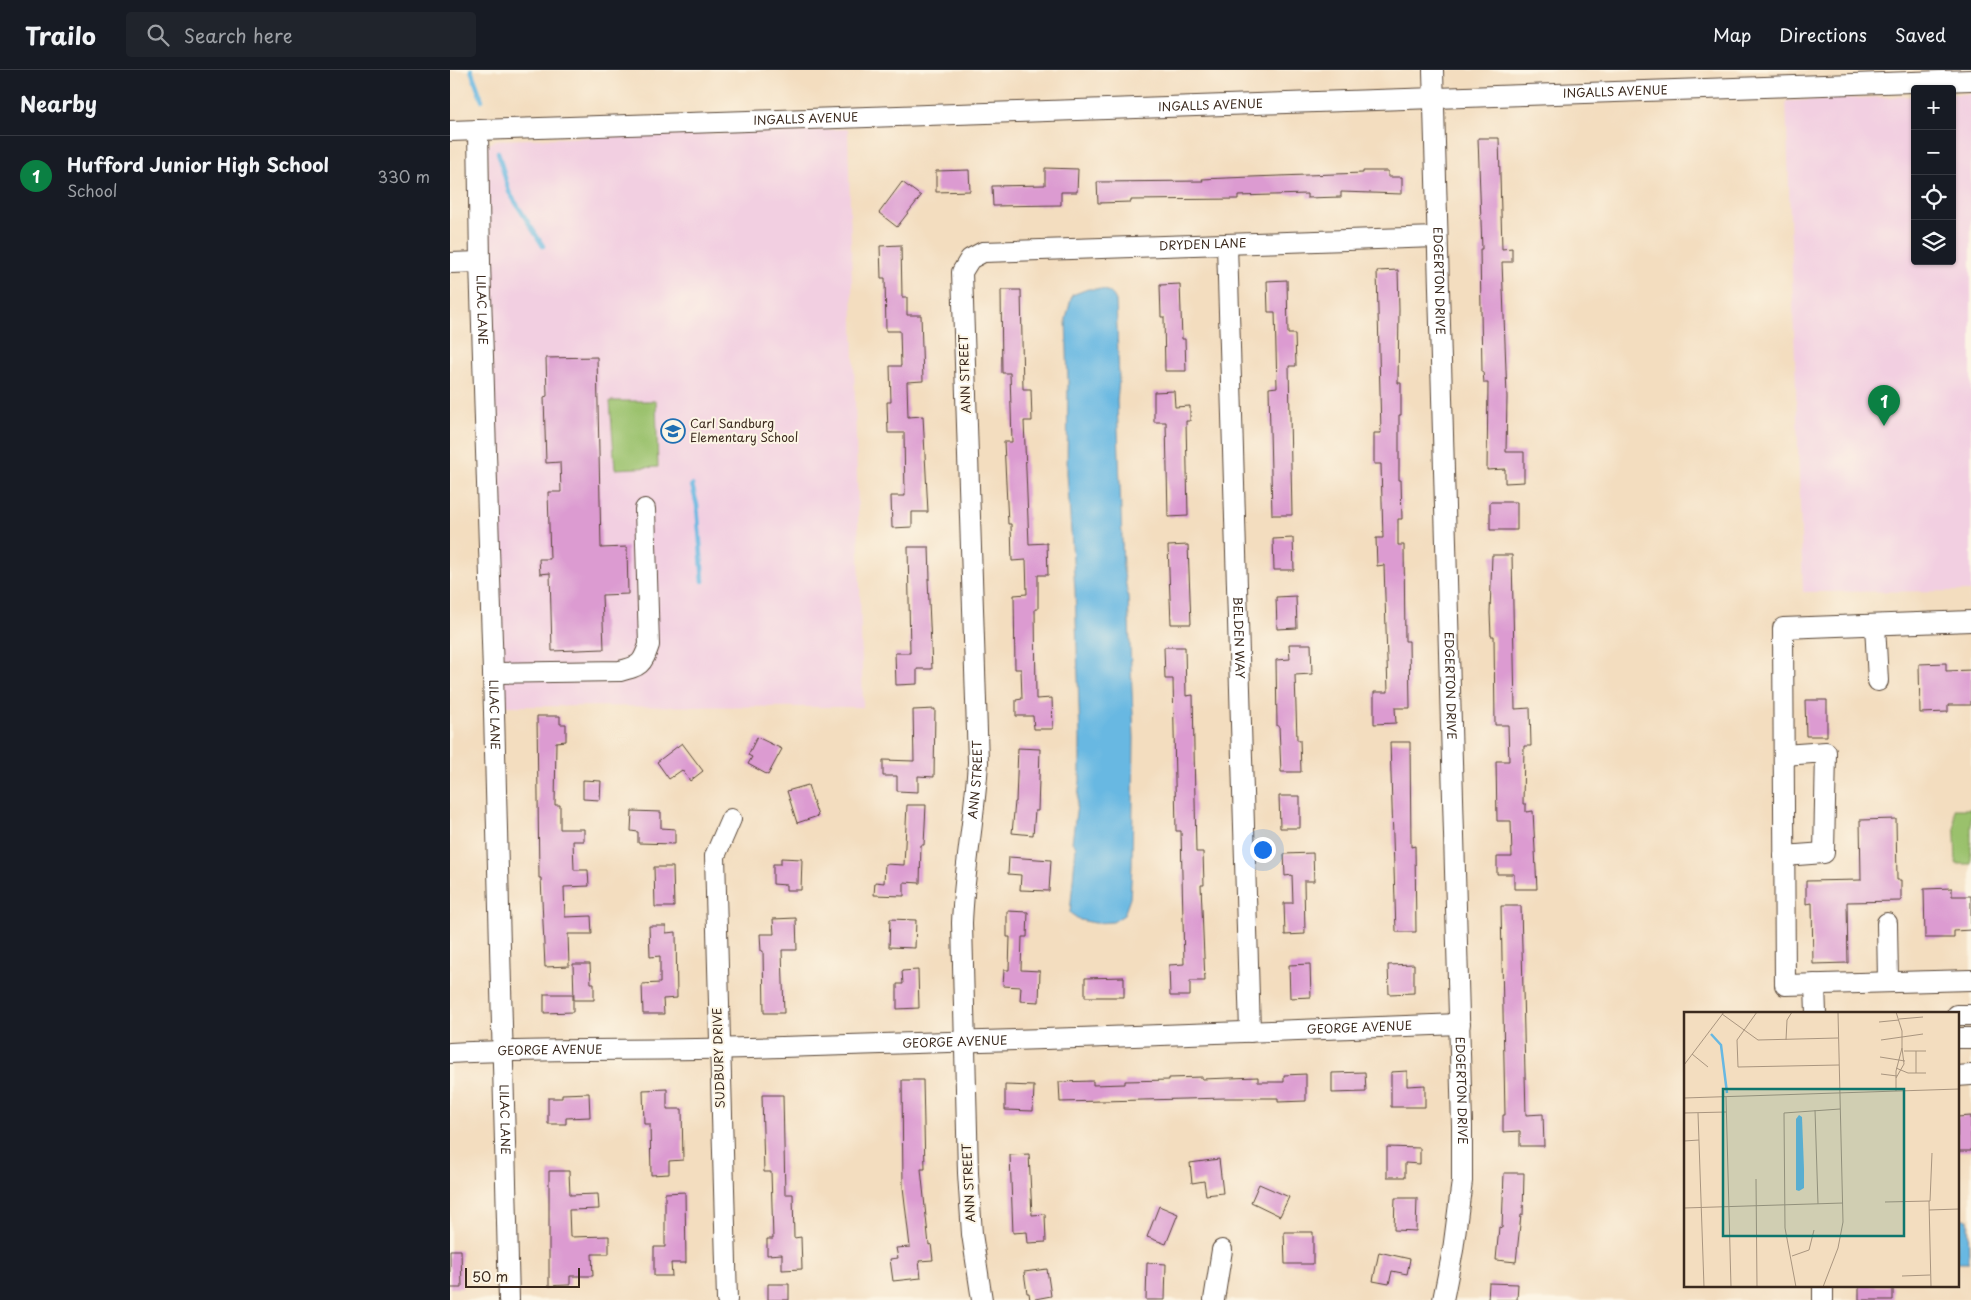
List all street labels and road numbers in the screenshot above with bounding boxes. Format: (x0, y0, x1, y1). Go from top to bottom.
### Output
street label: INGALLS AVENUE (1563, 80, 1668, 102)
street label: INGALLS AVENUE (1158, 94, 1263, 115)
street label: INGALLS AVENUE (753, 107, 859, 129)
street label: EDGERTON DRIVE (1429, 227, 1450, 335)
street label: DRYDEN LANE (1159, 233, 1247, 254)
street label: LILAC LANE (472, 274, 493, 346)
street label: ANN STREET (954, 333, 974, 414)
street label: BELDEN WAY (1229, 596, 1250, 679)
street label: EDGERTON DRIVE (1440, 632, 1461, 740)
street label: LILAC LANE (485, 679, 505, 750)
street label: ANN STREET (963, 739, 986, 820)
street label: SUDBURY DRIVE (707, 1007, 729, 1109)
street label: GEORGE AVENUE (1307, 1016, 1412, 1038)
street label: GEORGE AVENUE (902, 1030, 1008, 1052)
street label: EDGERTON DRIVE (1452, 1036, 1472, 1145)
street label: GEORGE AVENUE (497, 1040, 603, 1059)
street label: LILAC LANE (496, 1084, 515, 1155)
street label: ANN STREET (957, 1142, 979, 1223)

